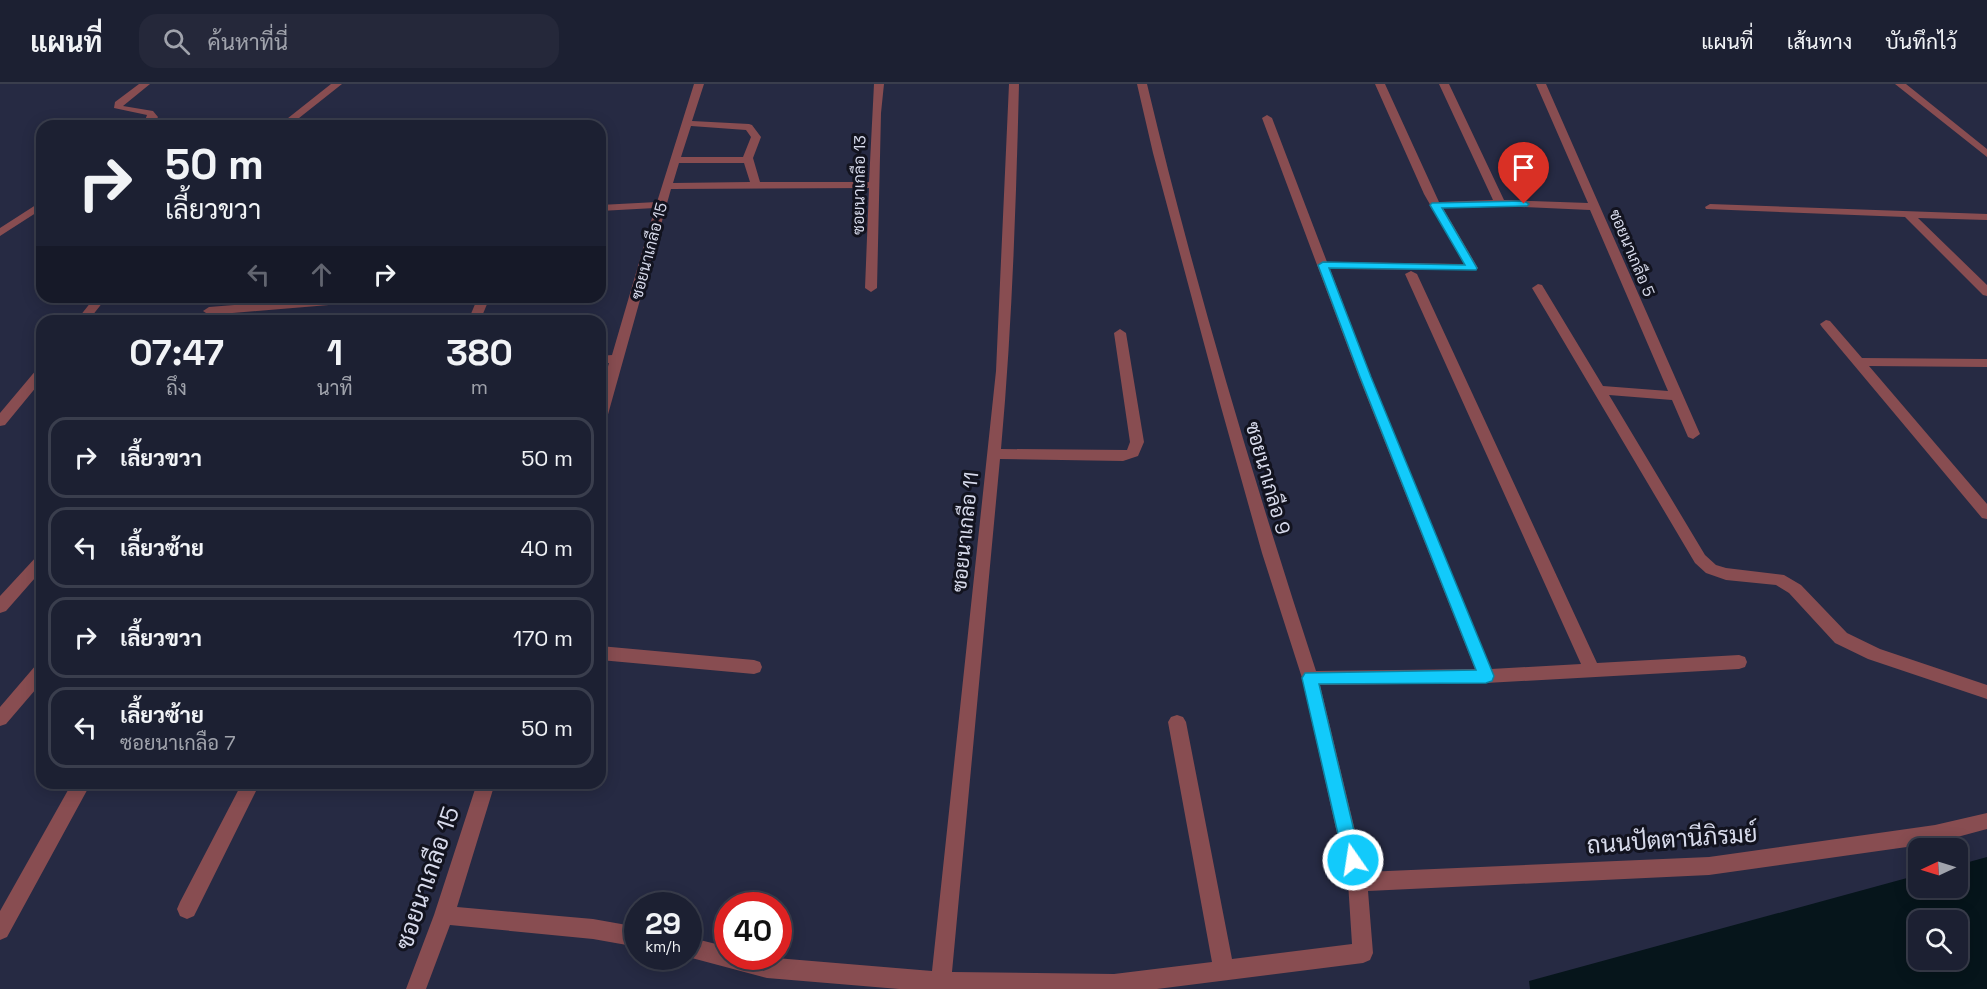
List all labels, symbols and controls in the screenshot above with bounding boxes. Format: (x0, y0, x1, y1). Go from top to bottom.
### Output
search box (139, 14, 559, 68)
text: แผนที่ (30, 24, 103, 60)
icon: search (160, 25, 193, 58)
text: ค้นหาที่นี่ (208, 28, 288, 56)
text: แผนที่ (1701, 28, 1754, 55)
text: เส้นทาง (1787, 28, 1852, 55)
text: บันทึกไว้ (1885, 28, 1957, 55)
street label: ซอยนาเกลือ 13 (848, 135, 870, 235)
text: 50 m (165, 138, 264, 191)
pin (1498, 142, 1549, 204)
icon: right (66, 144, 144, 222)
icon: arrive (1507, 151, 1540, 184)
text: เลี้ยวขวา (165, 192, 261, 227)
street label: ซอยนาเกลือ 15 (626, 200, 672, 302)
street label: ซอยนาเกลือ 5 (1604, 206, 1660, 300)
icon: left (242, 258, 275, 291)
icon: ahead (305, 258, 338, 291)
icon: right (368, 258, 401, 291)
text: 07:47 (129, 330, 224, 376)
text: 1 (327, 330, 343, 376)
text: 380 (446, 330, 513, 376)
text: m (471, 374, 488, 400)
text: ถึง (166, 375, 187, 401)
text: นาที (317, 375, 353, 401)
street label: ซอยนาเกลือ 9 (1239, 418, 1297, 538)
icon: right (69, 441, 102, 474)
text: เลี้ยวขวา (120, 444, 202, 472)
text: 50 m (521, 444, 573, 472)
street label: ซอยนาเกลือ 11 (945, 470, 984, 593)
icon: left (69, 531, 102, 564)
text: เลี้ยวซ้าย (120, 534, 204, 562)
text: 40 m (521, 534, 573, 562)
icon: right (69, 621, 102, 654)
text: เลี้ยวขวา (120, 624, 202, 652)
text: 170 m (513, 624, 573, 652)
text: เลี้ยวซ้าย (120, 701, 204, 729)
icon: left (69, 711, 102, 744)
text: 50 m (521, 714, 573, 742)
text: ซอยนาเกลือ 7 (120, 730, 235, 756)
street label: ซอยนาเกลือ 15 (388, 802, 466, 954)
street label: ถนนปัตตานีภิรมย์ (1586, 818, 1758, 860)
position arrow (1321, 828, 1385, 892)
north arrow (1908, 838, 1968, 898)
map controls (1908, 838, 1968, 970)
speed limit sign: 40 (714, 892, 792, 970)
text: 29 (645, 904, 681, 943)
button: search (1908, 910, 1968, 970)
text: km/h (645, 937, 681, 956)

